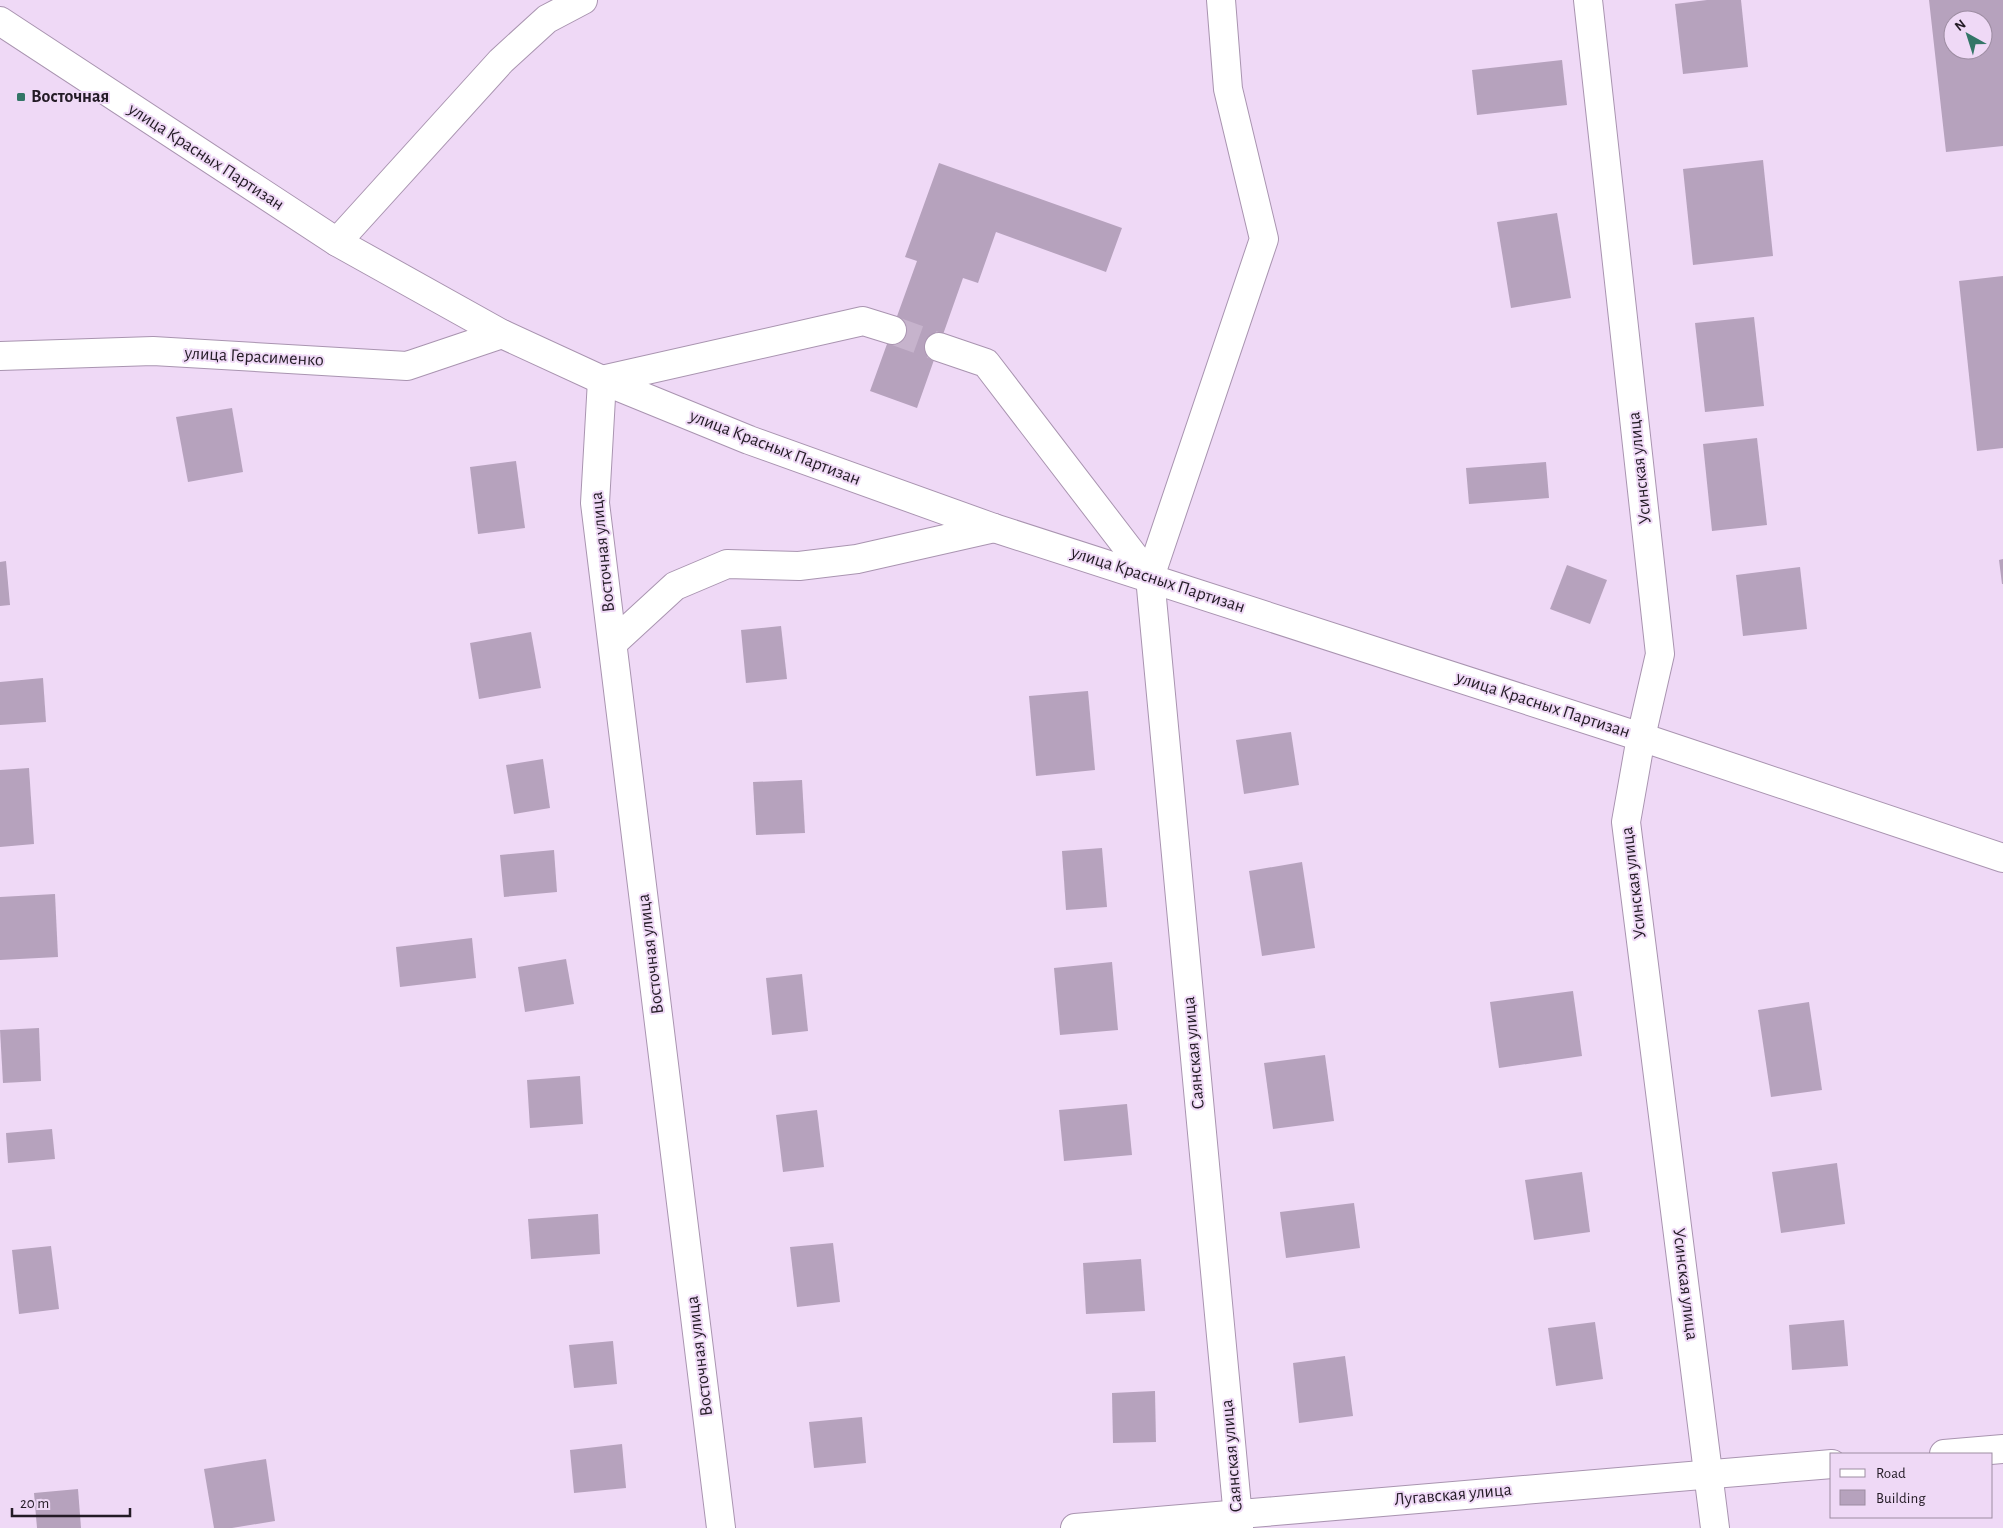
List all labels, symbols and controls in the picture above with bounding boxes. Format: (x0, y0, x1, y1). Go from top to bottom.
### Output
north arrow (1943, 10, 1993, 60)
text: N (1952, 17, 1969, 34)
place label: Восточная (31, 88, 109, 106)
marker: Восточная (15, 91, 27, 103)
street label: улица Красных Партизан (124, 99, 287, 214)
street label: улица Герасименко (183, 344, 324, 370)
street label: улица Красных Партизан (686, 407, 863, 489)
street label: Усинская улица (1625, 411, 1655, 525)
street label: Восточная улица (588, 491, 618, 613)
street label: улица Красных Партизан (1068, 543, 1247, 617)
street label: улица Красных Партизан (1453, 668, 1632, 742)
street label: Усинская улица (1618, 826, 1650, 940)
street label: Восточная улица (635, 893, 667, 1015)
street label: Саянская улица (1180, 996, 1208, 1110)
street label: Усинская улица (1669, 1227, 1701, 1341)
street label: Восточная улица (684, 1295, 716, 1417)
street label: Саянская улица (1218, 1399, 1246, 1513)
legend (1830, 1453, 1993, 1518)
text: Road (1876, 1466, 1906, 1481)
street label: Лугавская улица (1394, 1481, 1512, 1509)
scale bar (12, 1486, 130, 1518)
text: Building (1876, 1491, 1926, 1506)
text: 20 m (20, 1496, 49, 1511)

